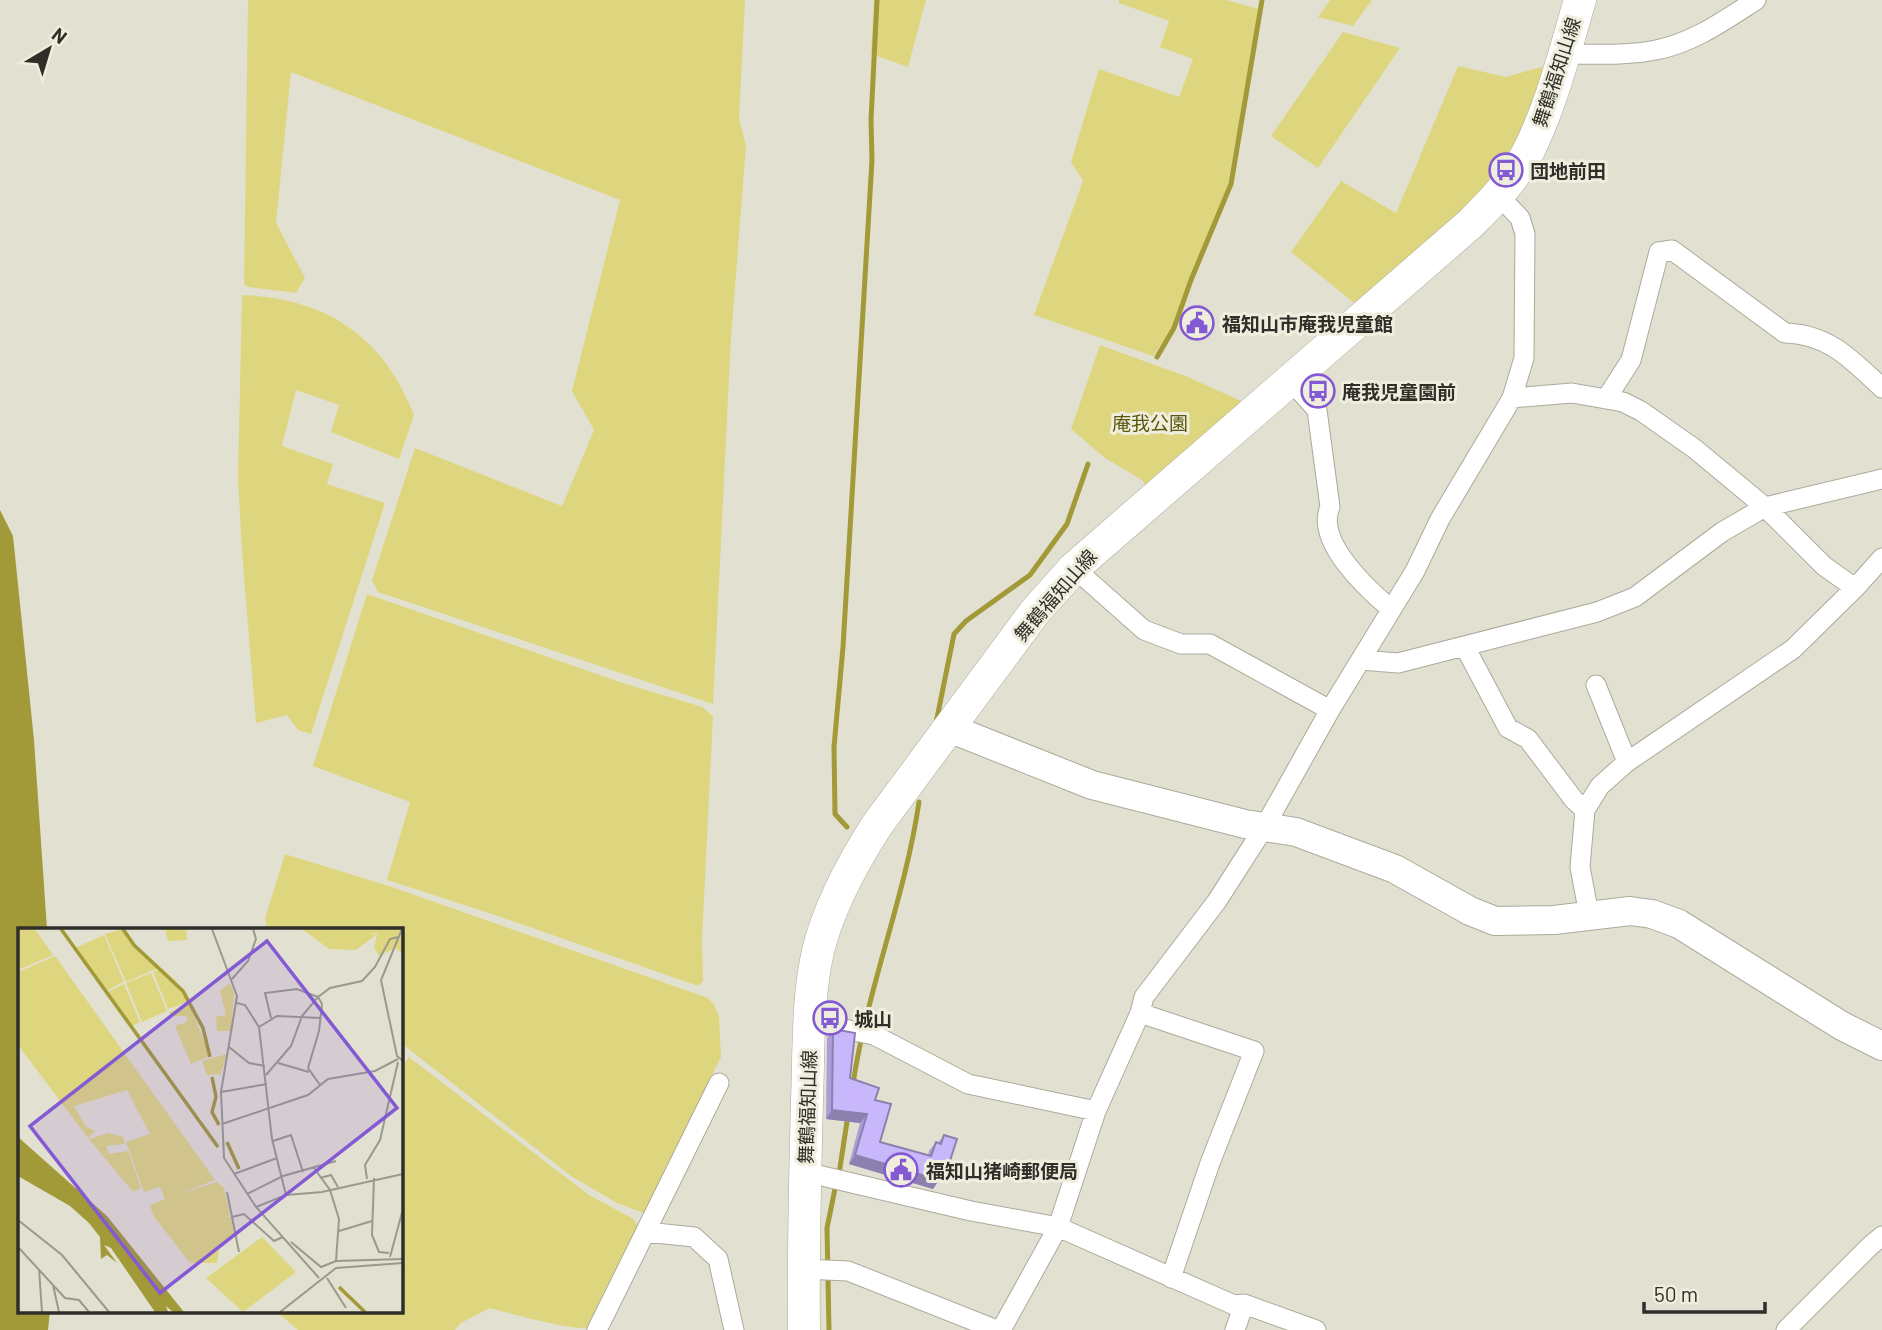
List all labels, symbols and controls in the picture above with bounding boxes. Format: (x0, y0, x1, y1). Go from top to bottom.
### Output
north arrow (14, 14, 84, 84)
street label: 舞鶴福知山線 (1527, 14, 1585, 130)
text: N (48, 22, 72, 48)
bus stop icon: 団地前田 (1487, 151, 1525, 189)
place label: 団地前田 (1530, 159, 1606, 182)
public building icon: 福知山市庵我児童館 (1178, 304, 1216, 342)
place label: 福知山市庵我児童館 (1222, 312, 1393, 335)
bus stop icon: 庵我児童園前 (1299, 372, 1337, 410)
place label: 庵我児童園前 (1342, 380, 1456, 403)
park label: 庵我公園 (1112, 411, 1188, 434)
street label: 舞鶴福知山線 (1009, 544, 1101, 646)
inset map (18, 928, 402, 1312)
bus stop icon: 城山 (811, 999, 849, 1037)
place label: 城山 (854, 1007, 892, 1030)
street label: 舞鶴福知山線 (794, 1050, 820, 1164)
public building icon: 福知山猪崎郵便局 (882, 1151, 920, 1189)
place label: 福知山猪崎郵便局 (926, 1159, 1078, 1182)
scale bar (1644, 1270, 1765, 1314)
text: 50 m (1654, 1281, 1698, 1306)

